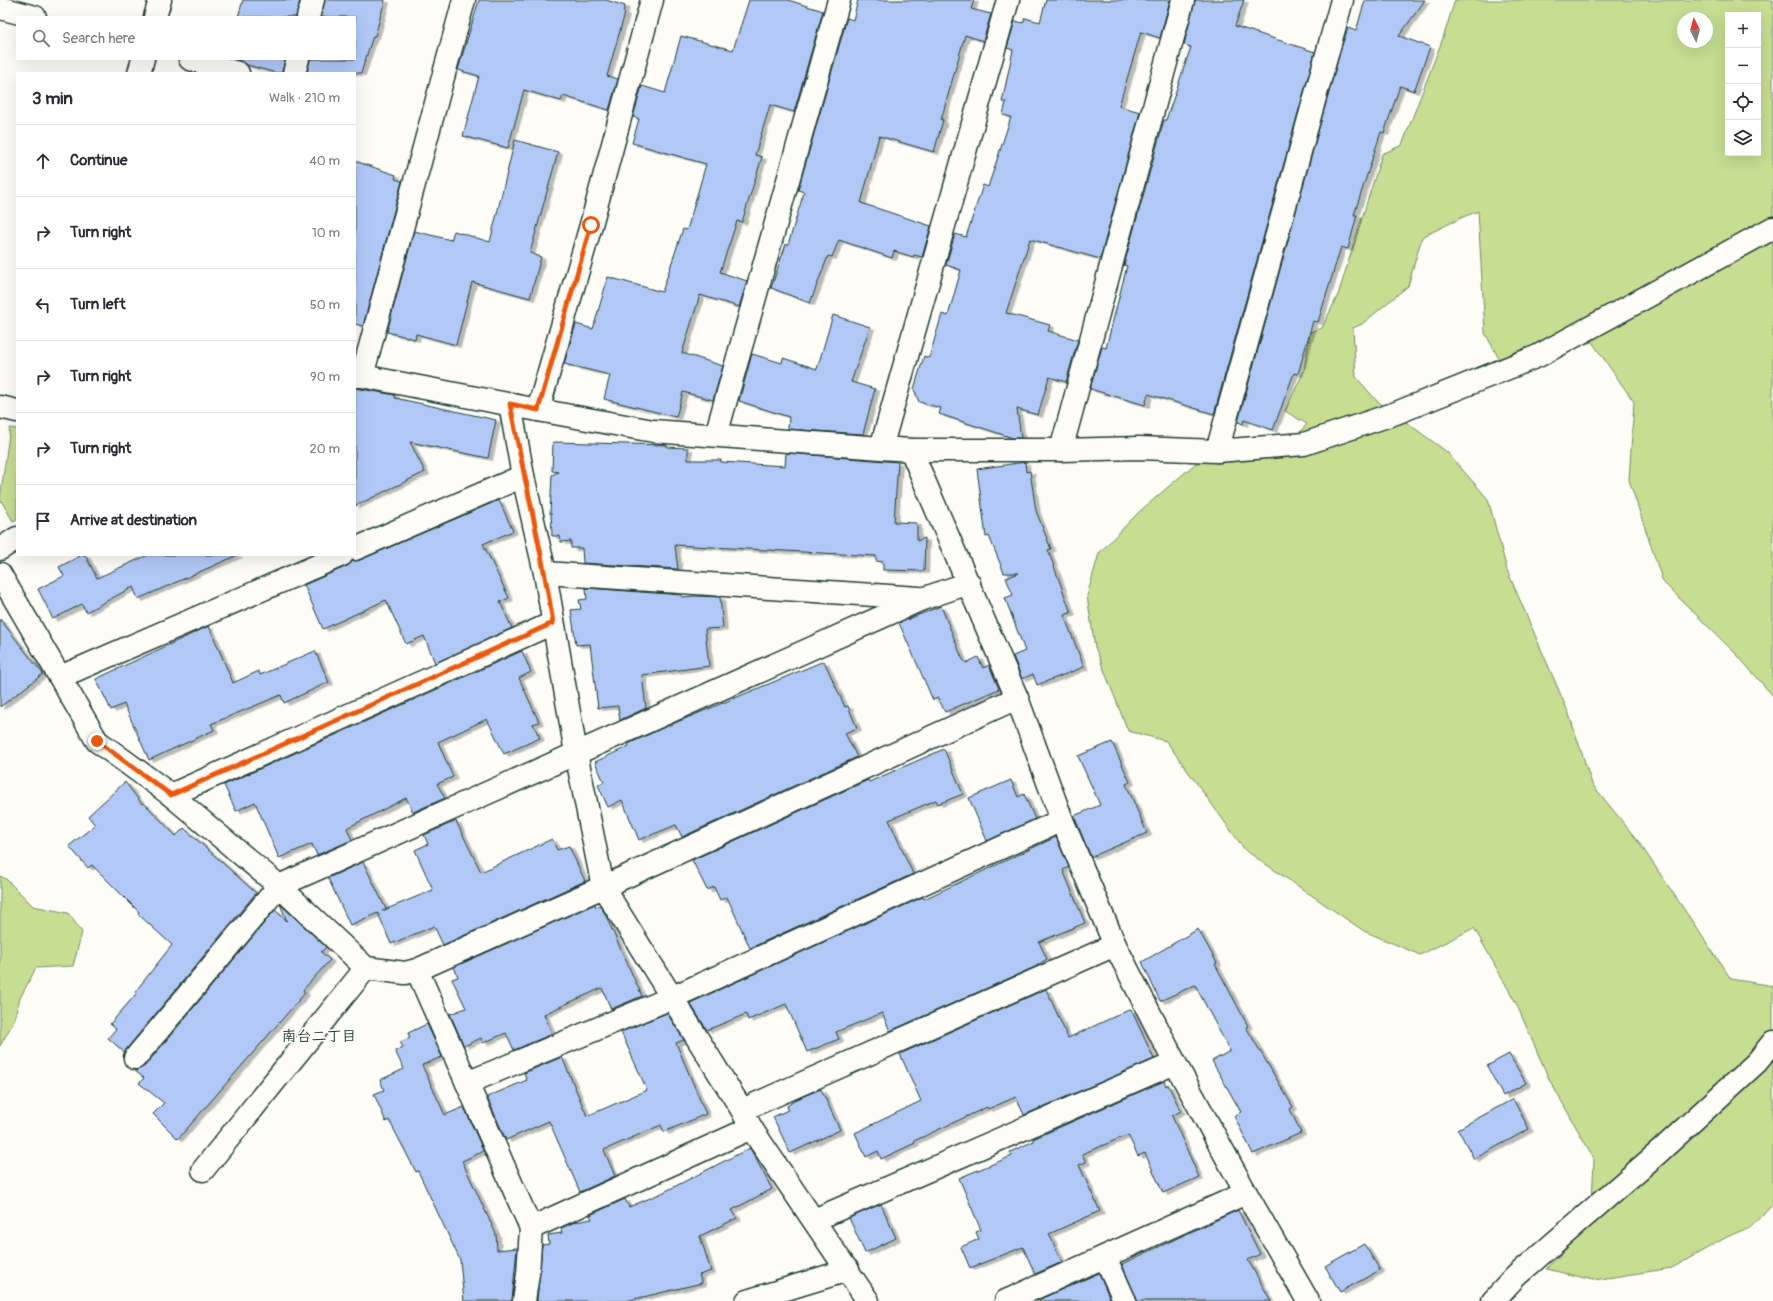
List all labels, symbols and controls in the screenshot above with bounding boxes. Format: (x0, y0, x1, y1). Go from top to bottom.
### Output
north arrow (1677, 12, 1713, 48)
map controls (1725, 12, 1761, 156)
button: + (1725, 12, 1761, 48)
search box (16, 16, 356, 60)
icon: search (30, 27, 52, 49)
text: Search here (62, 29, 135, 48)
button: − (1725, 48, 1761, 84)
button: locate (1725, 84, 1761, 120)
text: 3 min (32, 88, 73, 109)
text: Walk · 210 m (269, 90, 340, 106)
button: layers (1725, 120, 1761, 156)
icon: ahead (32, 150, 54, 172)
text: Continue (70, 151, 128, 170)
text: 40 m (309, 153, 340, 169)
route start (582, 216, 600, 234)
icon: right (32, 222, 54, 244)
text: Turn right (70, 223, 131, 242)
text: 10 m (312, 225, 340, 241)
icon: left (32, 294, 54, 316)
text: Turn left (70, 295, 126, 314)
text: 50 m (310, 297, 340, 313)
icon: right (32, 366, 54, 388)
text: Turn right (70, 367, 131, 386)
text: 90 m (310, 369, 340, 385)
icon: right (32, 438, 54, 460)
text: Turn right (70, 439, 131, 458)
text: 20 m (309, 441, 340, 457)
icon: arrive (32, 510, 54, 532)
text: Arrive at destination (70, 511, 197, 530)
route end (88, 732, 106, 750)
district label: 南台二丁目 (281, 1027, 357, 1046)

